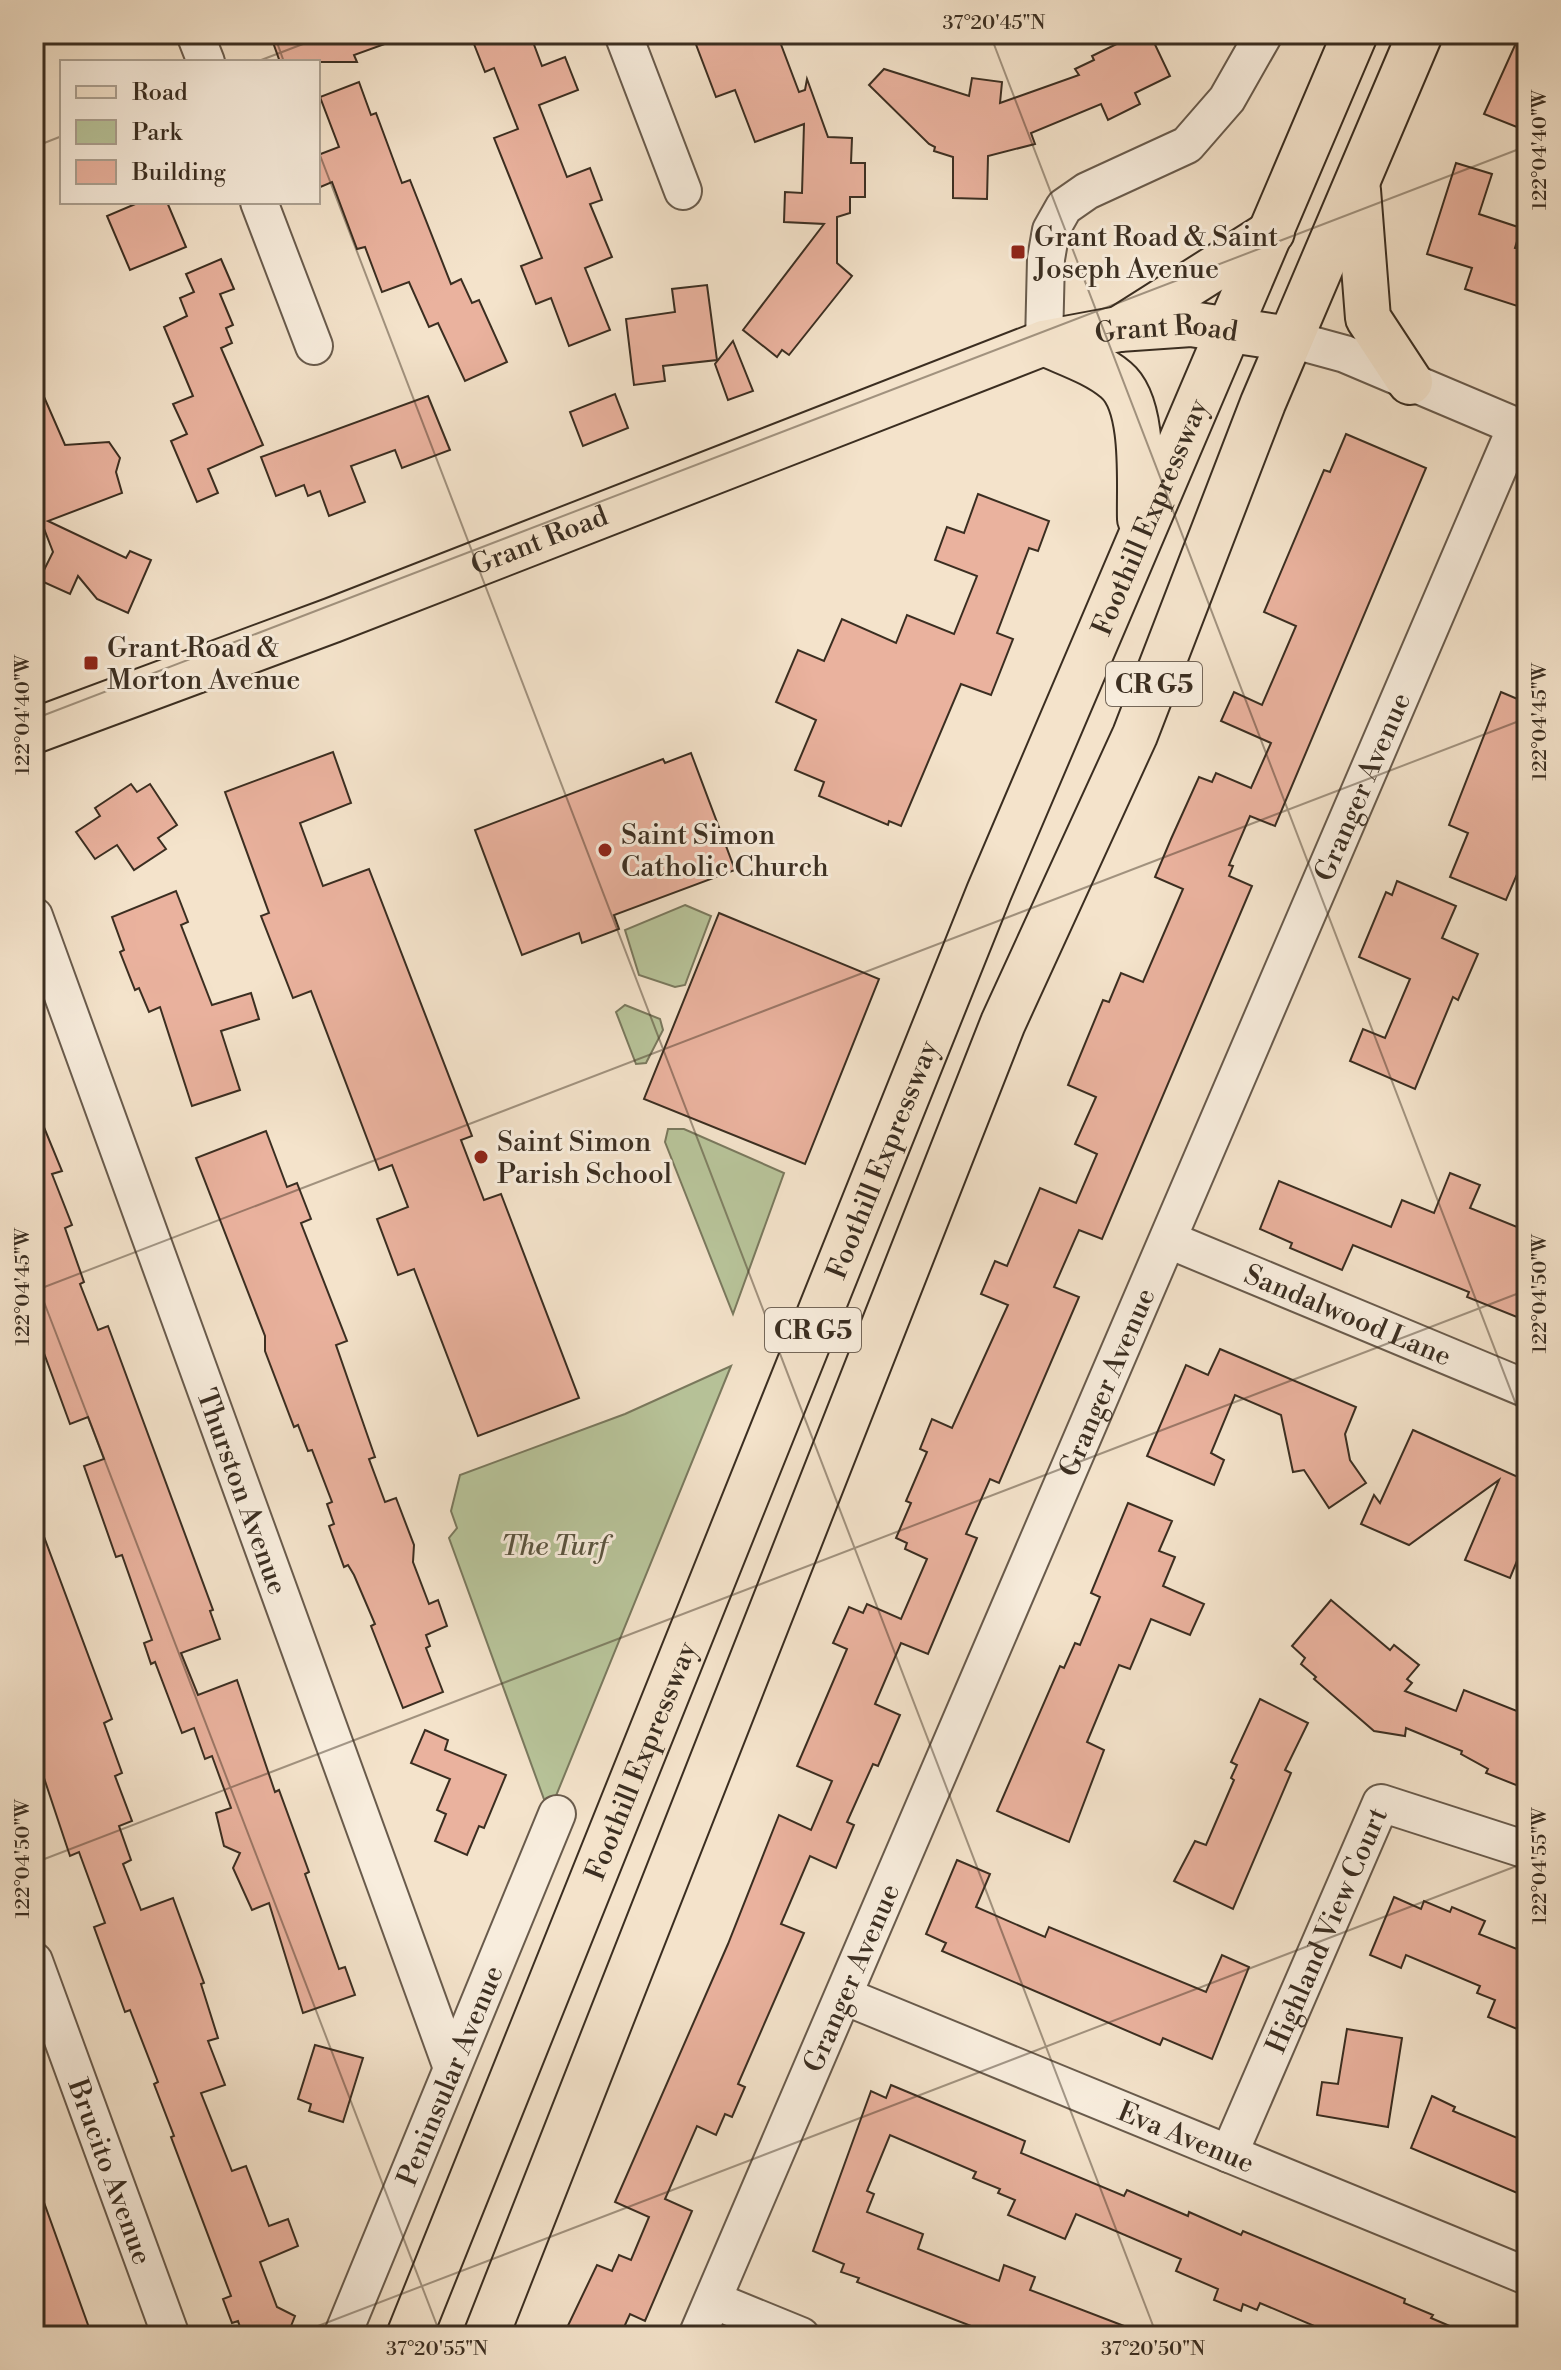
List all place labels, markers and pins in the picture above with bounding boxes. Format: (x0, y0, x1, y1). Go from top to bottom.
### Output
place label: Grant Road & Saint Joseph Avenue (1033, 220, 1278, 287)
marker: Grant Road & Saint Joseph Avenue (1009, 243, 1027, 261)
place label: Grant Road & Morton Avenue (107, 631, 300, 698)
marker: Grant Road & Morton Avenue (82, 654, 100, 672)
place label: Saint Simon Catholic Church (621, 818, 829, 885)
marker: Saint Simon Catholic Church (596, 841, 614, 859)
place label: Saint Simon Parish School (497, 1125, 672, 1192)
marker: Saint Simon Parish School (472, 1148, 490, 1166)

